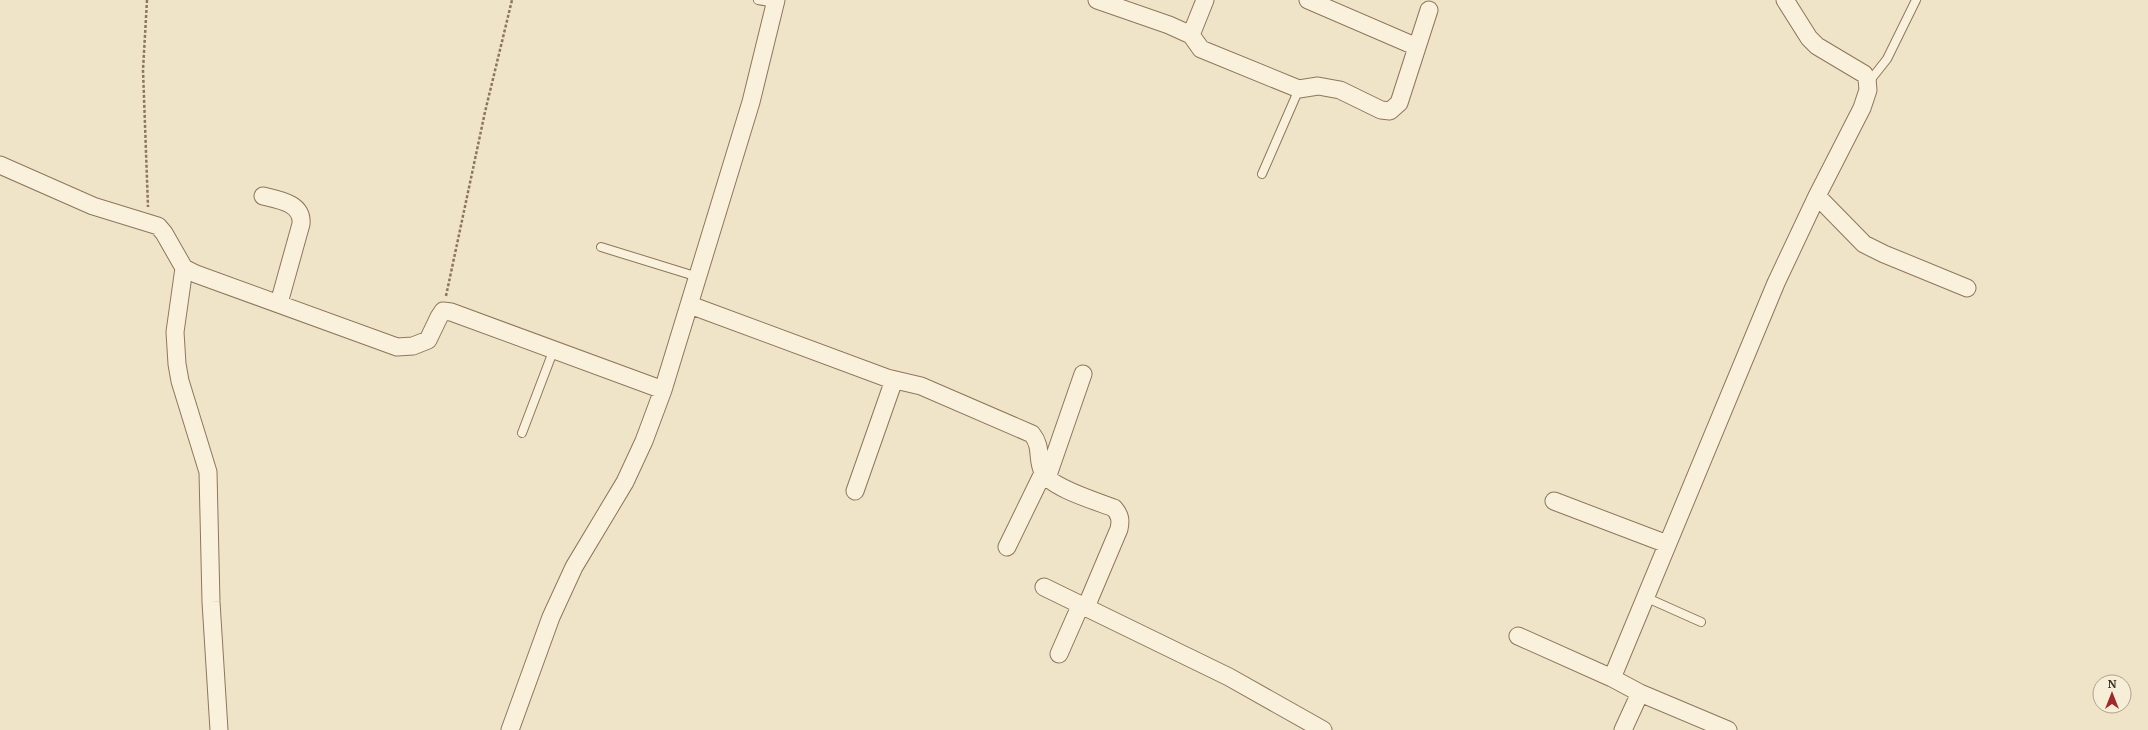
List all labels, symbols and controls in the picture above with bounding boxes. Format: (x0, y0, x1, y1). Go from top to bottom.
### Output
north arrow (2092, 674, 2132, 714)
text: N (2108, 677, 2117, 691)

